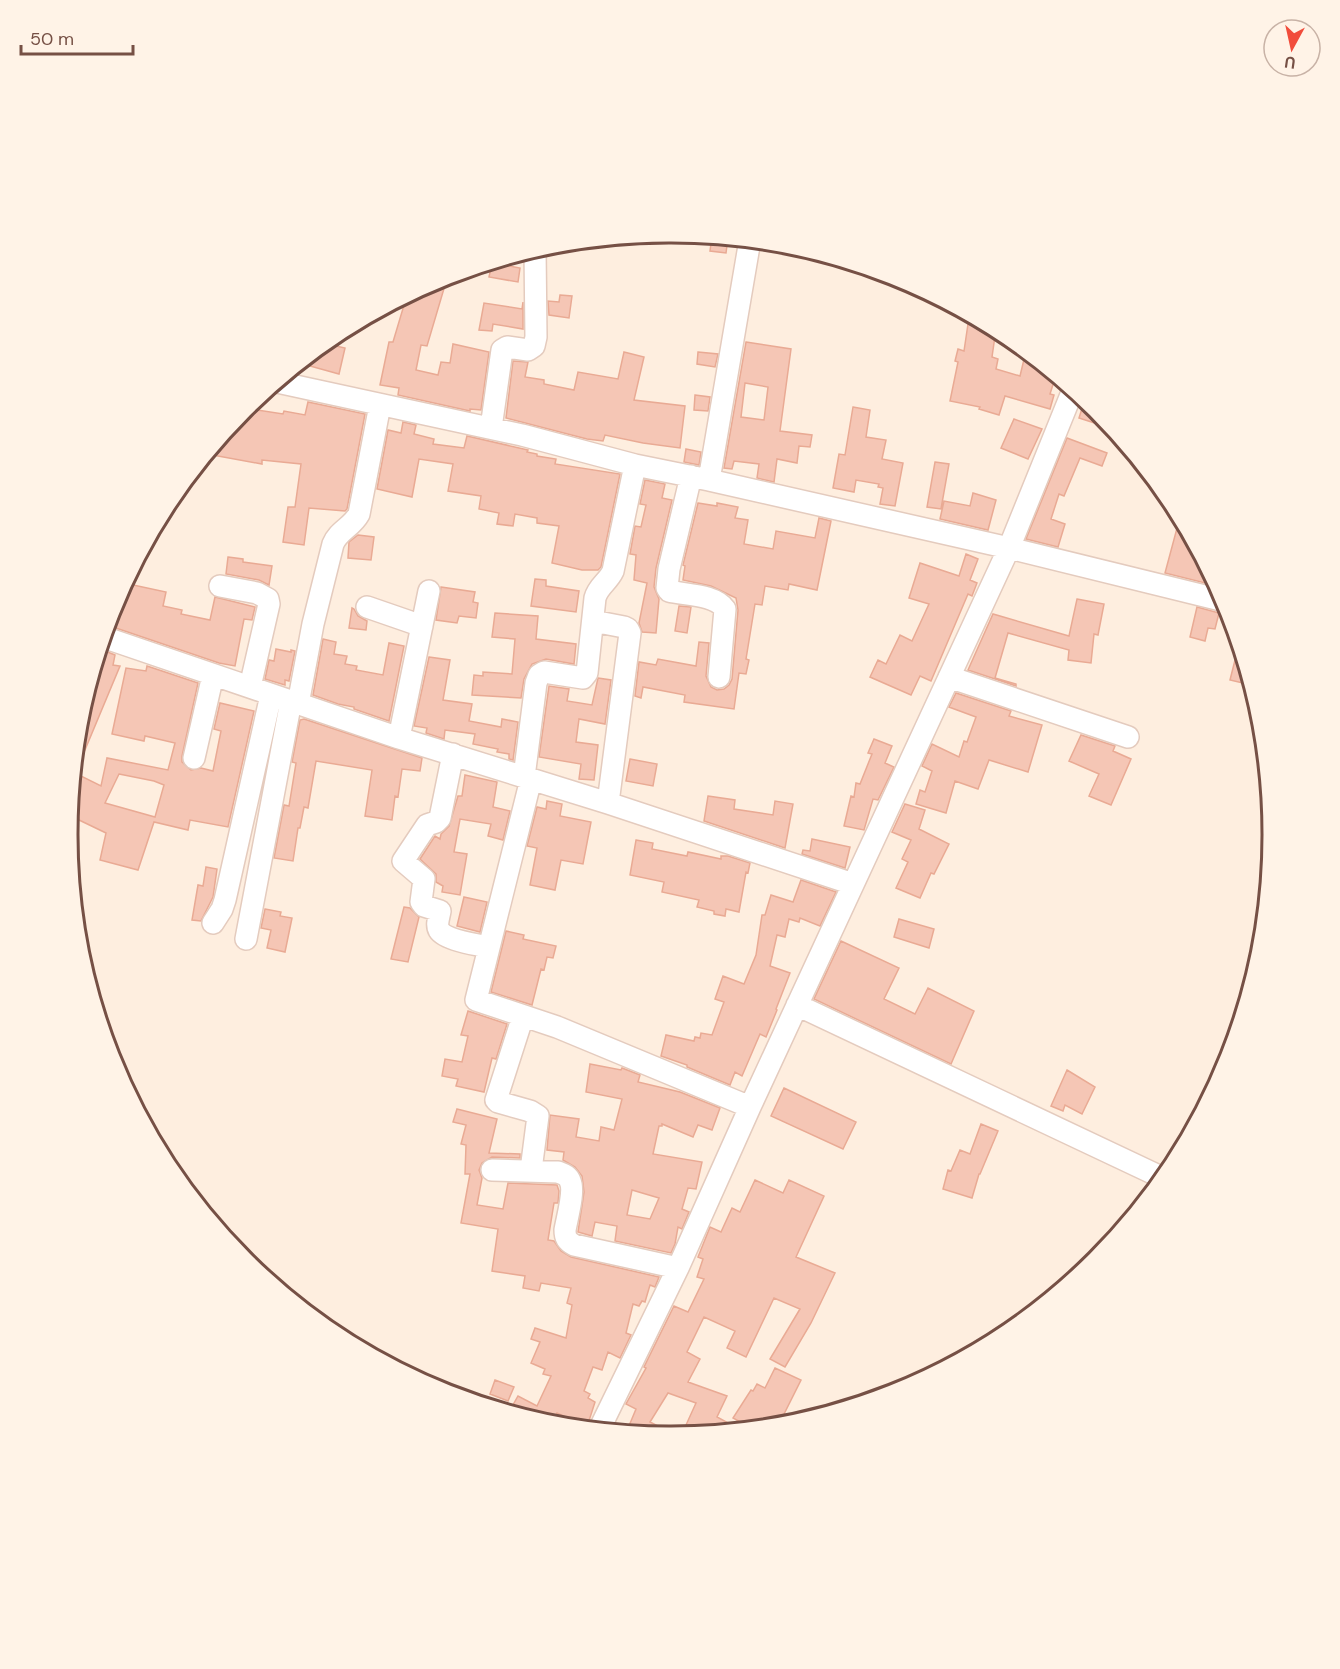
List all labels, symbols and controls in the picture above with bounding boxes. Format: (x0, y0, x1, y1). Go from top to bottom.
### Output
scale bar (21, 18, 134, 56)
north arrow (1262, 18, 1322, 78)
text: 50 m (30, 27, 74, 51)
text: U (1283, 51, 1297, 74)

